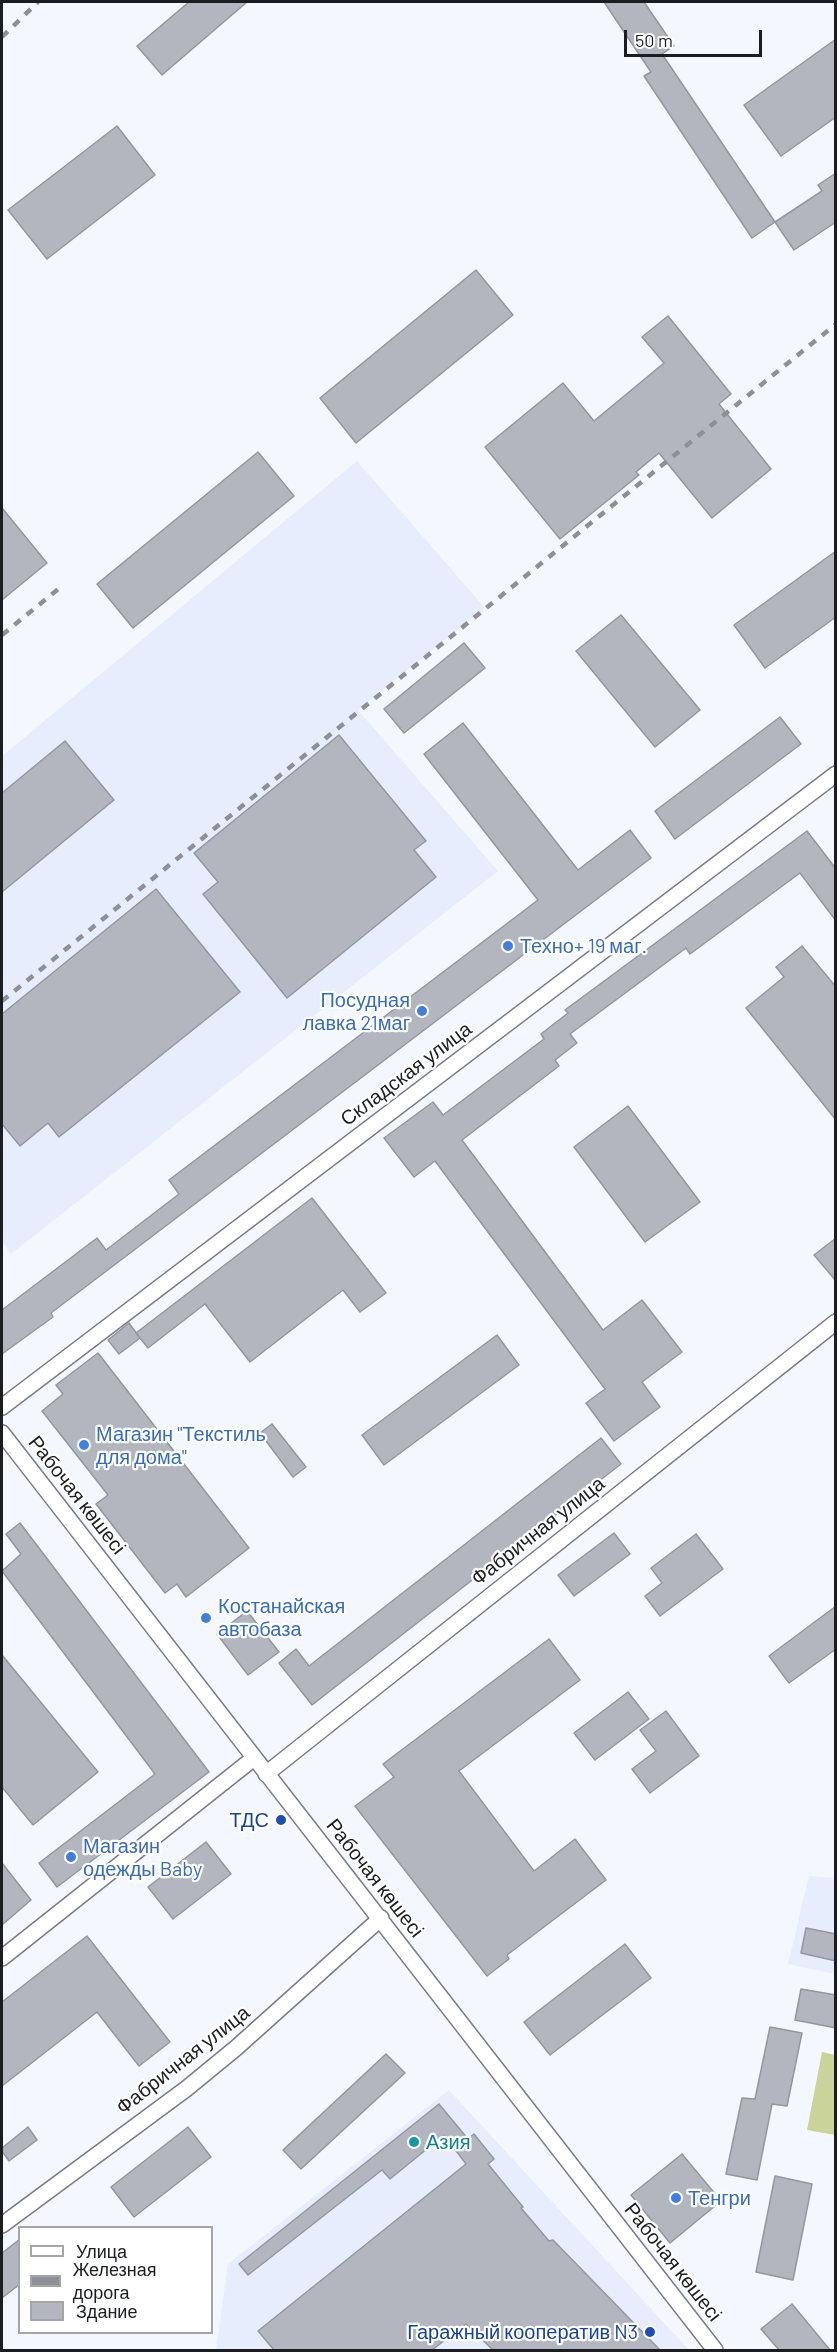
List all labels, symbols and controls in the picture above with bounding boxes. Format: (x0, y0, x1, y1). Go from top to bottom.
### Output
scale bar (627, 18, 765, 56)
text: 50 m (635, 29, 673, 51)
place label: Техно+ 19 маг. (520, 934, 647, 958)
marker: Техно+ 19 маг. (501, 939, 515, 953)
place label: Посудная лавка 21маг (303, 988, 410, 1035)
marker: Посудная лавка 21маг (415, 1004, 429, 1018)
street label: Складская улица (336, 1017, 476, 1131)
place label: Магазин "Текстиль для дома" (96, 1422, 266, 1469)
street label: Рабочая көшесі (23, 1431, 131, 1559)
marker: Магазин "Текстиль для дома" (77, 1438, 91, 1452)
street label: Фабричная улица (467, 1472, 609, 1590)
place label: Костанайская автобаза (218, 1594, 345, 1641)
marker: Костанайская автобаза (199, 1611, 213, 1625)
place label: ТДС (229, 1808, 269, 1832)
marker: ТДС (274, 1813, 288, 1827)
street label: Рабочая көшесі (321, 1814, 429, 1942)
place label: Магазин одежды Baby (83, 1834, 202, 1881)
marker: Магазин одежды Baby (64, 1850, 78, 1864)
street label: Фабричная улица (112, 2001, 254, 2119)
place label: Азия (426, 2130, 471, 2154)
marker: Азия (407, 2135, 421, 2149)
place label: Тенгри (688, 2186, 751, 2210)
marker: Тенгри (669, 2191, 683, 2205)
street label: Рабочая көшесі (619, 2198, 727, 2326)
legend (18, 2226, 213, 2334)
text: Улица (76, 2240, 127, 2262)
text: Железная дорога (73, 2258, 157, 2303)
text: Здание (76, 2300, 137, 2322)
place label: Гаражный кооператив N3 (407, 2320, 638, 2344)
marker: Гаражный кооператив N3 (643, 2325, 657, 2339)

